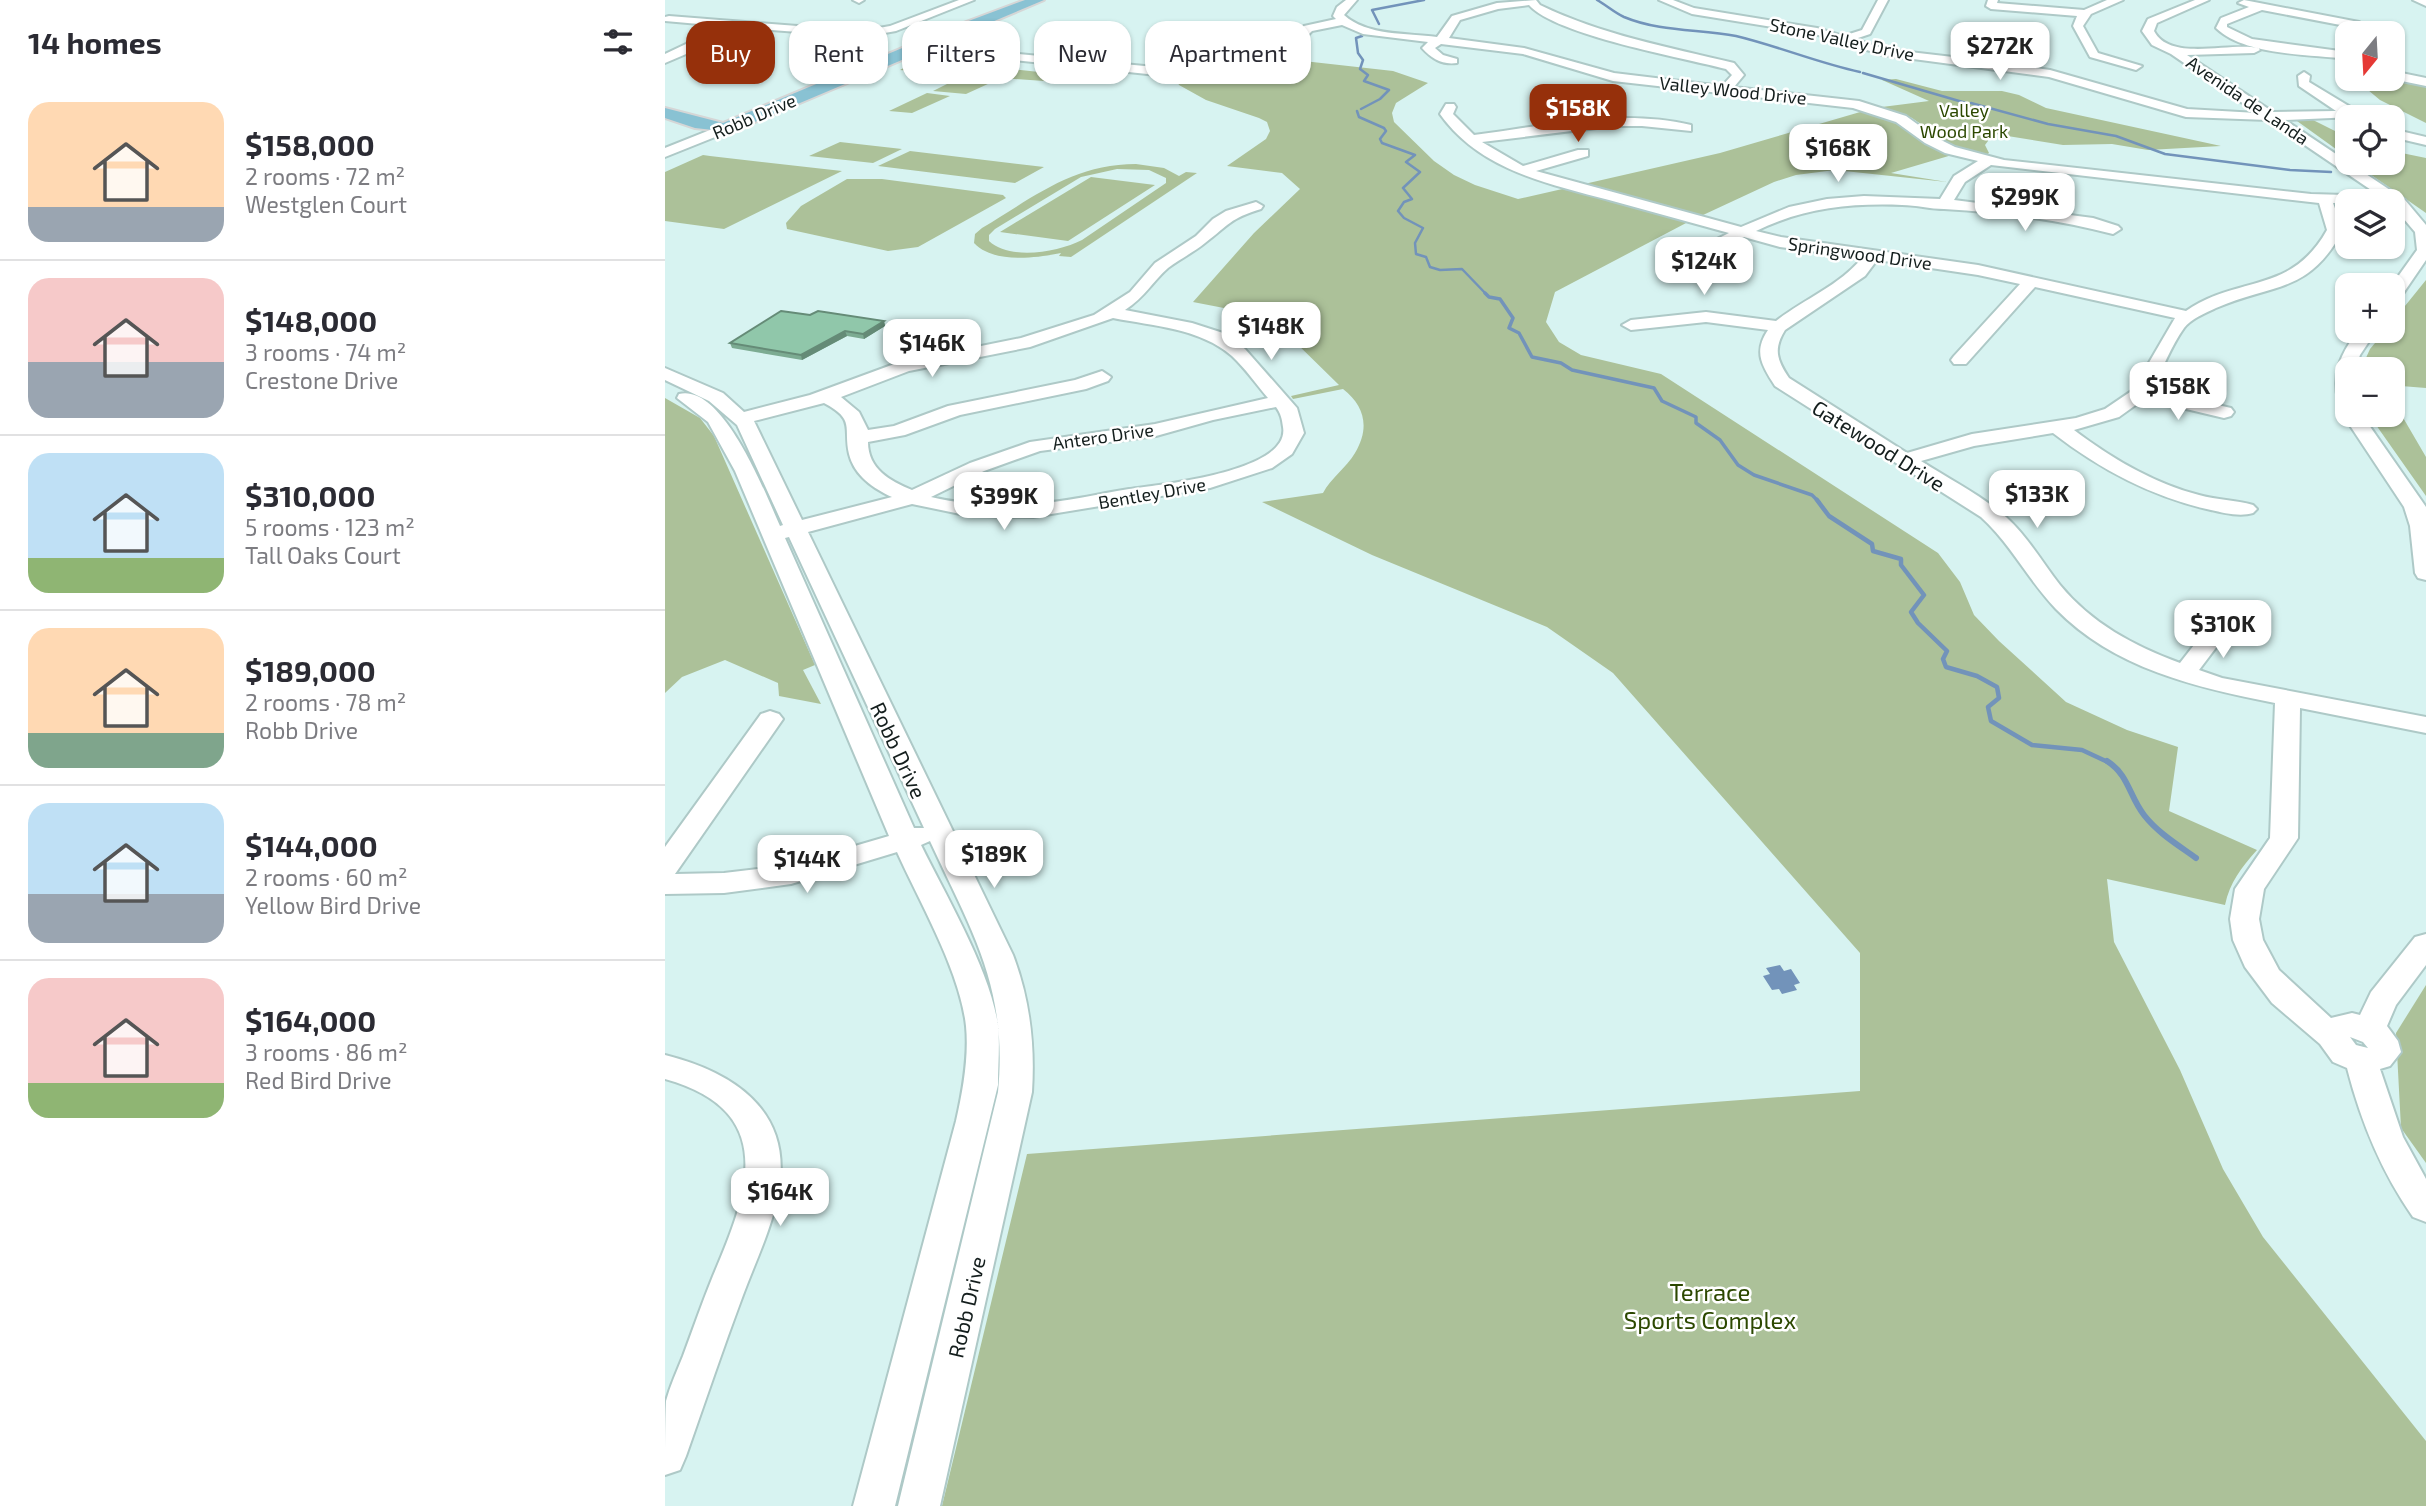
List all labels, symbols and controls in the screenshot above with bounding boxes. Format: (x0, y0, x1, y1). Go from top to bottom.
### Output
street label: Stone Valley Drive (1768, 13, 1916, 65)
chip: Buy (686, 21, 775, 84)
chip: Rent (789, 21, 888, 84)
chip: Filters (902, 21, 1020, 84)
chip: New (1034, 21, 1131, 84)
chip: Apartment (1145, 21, 1311, 84)
north arrow (2335, 21, 2405, 91)
map controls (2335, 21, 2405, 427)
pin: $272K (1951, 22, 2049, 82)
icon: filters (599, 23, 637, 61)
text: 14 homes (28, 24, 162, 60)
text: $272K (1967, 31, 2033, 59)
street label: Avenida de Landa (2183, 51, 2313, 149)
street label: Valley Wood Drive (1658, 71, 1808, 109)
pin: $158K (1529, 85, 1627, 144)
street label: Robb Drive (709, 89, 799, 143)
text: $158K (1546, 93, 1610, 121)
park label: Valley Wood Park (1920, 99, 2008, 142)
button: locate (2335, 105, 2405, 175)
pin: $168K (1789, 124, 1887, 184)
text: $158,000 (245, 126, 375, 162)
icon: home (84, 130, 168, 214)
text: $168K (1805, 133, 1871, 161)
text: 2 rooms · 72 m² (245, 162, 405, 190)
pin: $299K (1976, 174, 2074, 233)
text: $299K (1991, 182, 2059, 210)
button: layers (2335, 189, 2405, 259)
text: Westglen Court (245, 190, 407, 218)
street label: Springwood Drive (1787, 232, 1933, 274)
pin: $124K (1655, 238, 1753, 297)
text: $124K (1671, 246, 1737, 274)
button: + (2335, 273, 2405, 343)
text: $148,000 (245, 302, 377, 338)
pin: $148K (1222, 302, 1320, 362)
icon: home (84, 306, 168, 390)
text: $148K (1238, 311, 1304, 339)
pin: $146K (883, 320, 981, 379)
text: $146K (899, 328, 965, 356)
text: 3 rooms · 74 m² (245, 338, 406, 366)
button: − (2335, 357, 2405, 427)
pin: $158K (2129, 362, 2227, 422)
text: Crestone Drive (245, 366, 398, 394)
text: $158K (2146, 371, 2210, 399)
street label: Gatewood Drive (1808, 394, 1950, 496)
street label: Antero Drive (1051, 418, 1155, 454)
pin: $133K (1988, 470, 2086, 530)
pin: $399K (955, 472, 1053, 532)
street label: Bentley Drive (1096, 473, 1208, 513)
text: $310,000 (245, 477, 375, 513)
text: $133K (2005, 479, 2069, 507)
icon: home (84, 481, 168, 565)
text: $399K (970, 481, 1038, 509)
text: 5 rooms · 123 m² (245, 513, 415, 541)
text: Tall Oaks Court (245, 541, 401, 569)
pin: $310K (2174, 600, 2272, 660)
text: $310K (2190, 609, 2256, 637)
text: $189,000 (245, 652, 376, 688)
icon: home (84, 656, 168, 740)
text: 2 rooms · 78 m² (245, 688, 406, 716)
street label: Robb Drive (866, 698, 932, 802)
text: Robb Drive (245, 716, 358, 744)
text: $144,000 (245, 827, 378, 863)
pin: $189K (945, 830, 1043, 890)
icon: home (84, 831, 168, 915)
pin: $144K (758, 836, 856, 895)
text: $189K (961, 839, 1027, 867)
text: $144K (773, 844, 841, 872)
text: 2 rooms · 60 m² (245, 863, 407, 891)
text: Yellow Bird Drive (245, 891, 421, 919)
text: $164,000 (245, 1002, 376, 1038)
icon: home (84, 1006, 168, 1090)
text: 3 rooms · 86 m² (245, 1038, 407, 1066)
text: Red Bird Drive (245, 1066, 392, 1094)
pin: $164K (731, 1168, 829, 1228)
text: $164K (747, 1177, 813, 1205)
street label: Robb Drive (942, 1254, 990, 1360)
park label: Terrace Sports Complex (1624, 1277, 1796, 1334)

